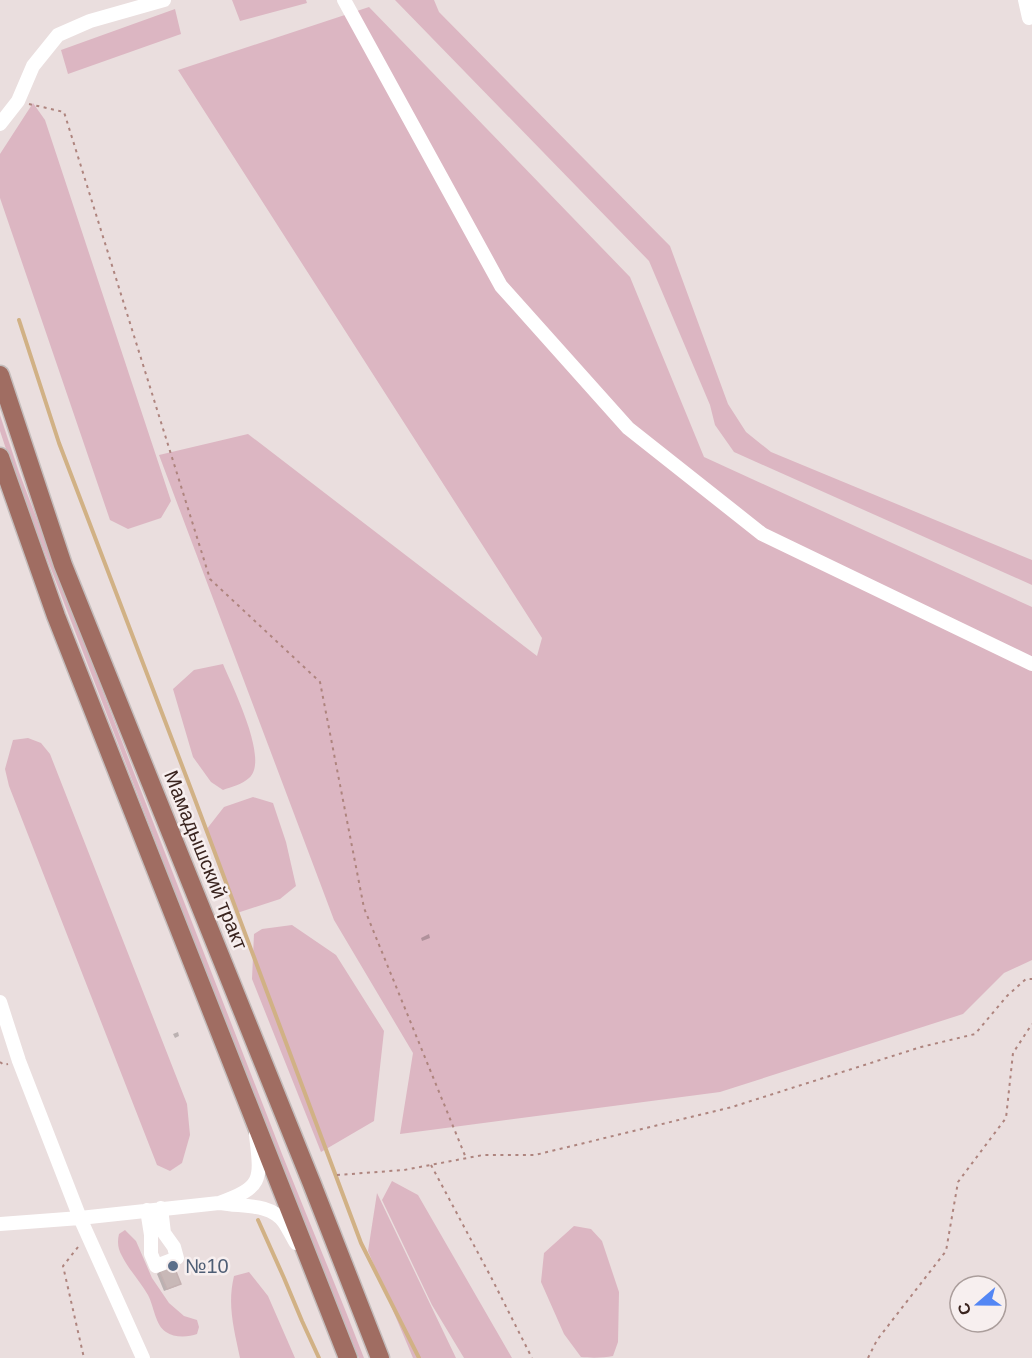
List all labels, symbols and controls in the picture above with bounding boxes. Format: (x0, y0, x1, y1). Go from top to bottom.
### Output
street label: Мамадышский тракт (160, 767, 252, 953)
place label: №10 (185, 1255, 229, 1277)
marker: №10 (166, 1259, 180, 1273)
north arrow (948, 1274, 1008, 1334)
text: С (954, 1300, 974, 1317)

